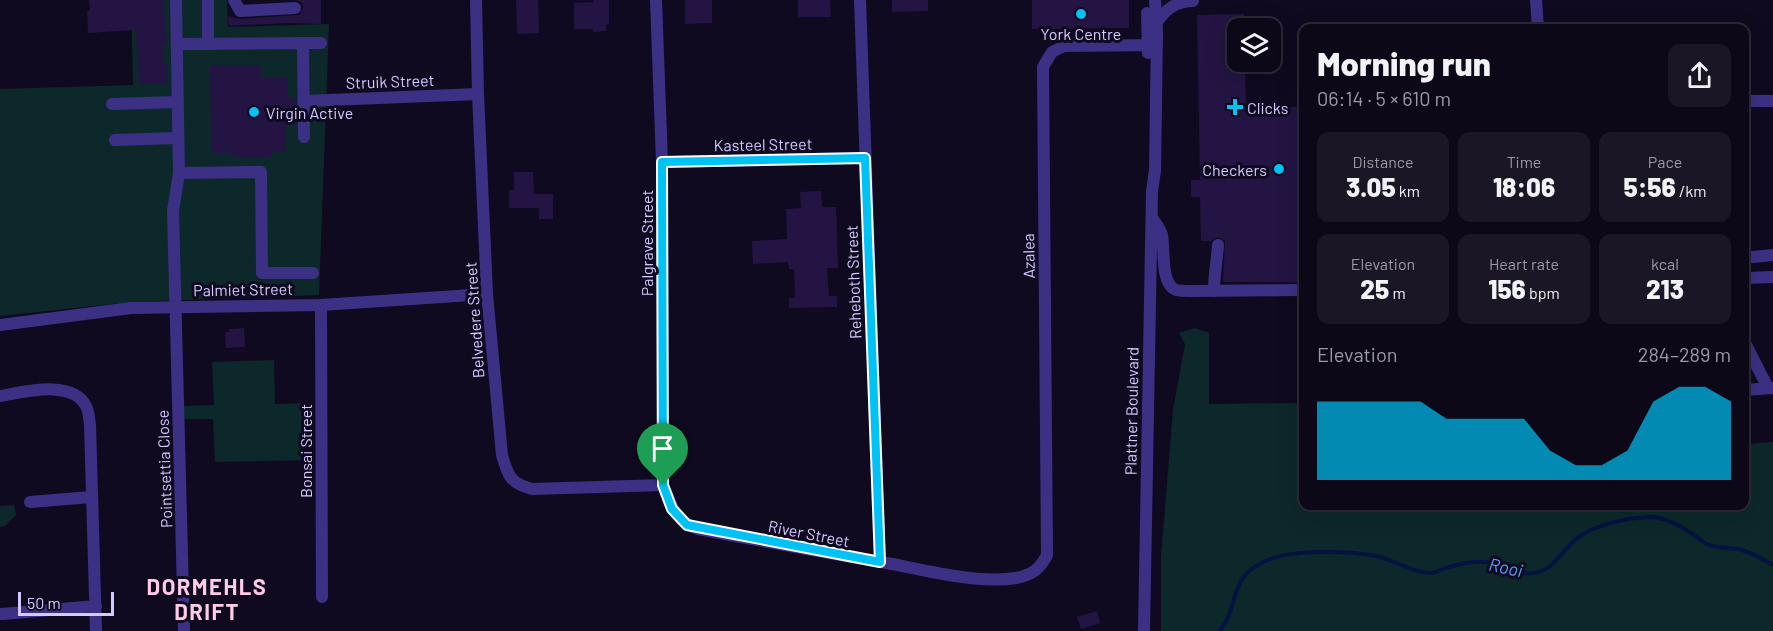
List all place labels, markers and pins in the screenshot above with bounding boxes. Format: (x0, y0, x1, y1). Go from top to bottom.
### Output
marker: York Centre (1074, 7, 1088, 21)
place label: York Centre (1041, 24, 1121, 43)
place label: Clicks (1247, 98, 1288, 117)
marker: Clicks (1228, 100, 1242, 114)
place label: Virgin Active (266, 103, 353, 122)
marker: Virgin Active (247, 105, 261, 119)
place label: Checkers (1202, 160, 1267, 179)
marker: Checkers (1272, 162, 1286, 176)
pin (637, 423, 688, 485)

